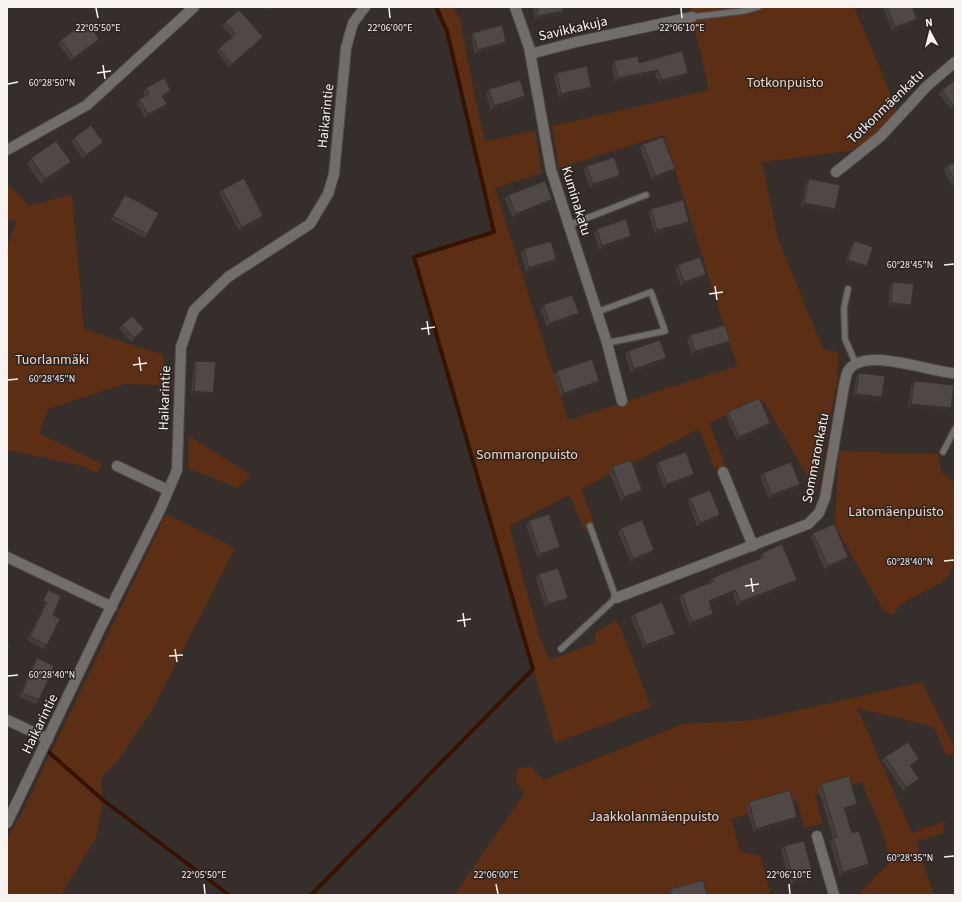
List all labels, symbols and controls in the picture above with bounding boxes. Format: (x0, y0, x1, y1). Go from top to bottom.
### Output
street label: Savikkakuja (537, 11, 609, 47)
north arrow (910, 12, 950, 52)
text: N (924, 15, 933, 30)
text: 22°05'50"E (75, 21, 121, 35)
text: 22°06'00"E (367, 21, 413, 35)
text: 22°06'10"E (659, 21, 705, 35)
street label: Totkonmäenkatu (843, 65, 929, 149)
park label: Totkonpuisto (746, 73, 824, 93)
text: 60°28'50"N (29, 76, 75, 90)
street label: Haikarintie (313, 83, 339, 149)
street label: Kuminakatu (556, 164, 596, 238)
text: 60°28'45"N (887, 258, 933, 272)
park label: Tuorlanmäki (15, 350, 89, 370)
street label: Haikarintie (154, 365, 176, 431)
text: 60°28'45"N (29, 372, 75, 386)
street label: Sommaronkatu (797, 411, 835, 505)
park label: Sommaronpuisto (476, 445, 578, 465)
park label: Latomäenpuisto (848, 502, 944, 522)
text: 60°28'40"N (887, 555, 933, 569)
text: 60°28'40"N (29, 668, 75, 682)
street label: Haikarintie (17, 691, 63, 757)
park label: Jaakkolanmäenpuisto (589, 807, 719, 827)
text: 60°28'35"N (887, 851, 933, 865)
text: 22°05'50"E (181, 868, 227, 882)
text: 22°06'00"E (473, 868, 519, 882)
text: 22°06'10"E (766, 868, 812, 882)

